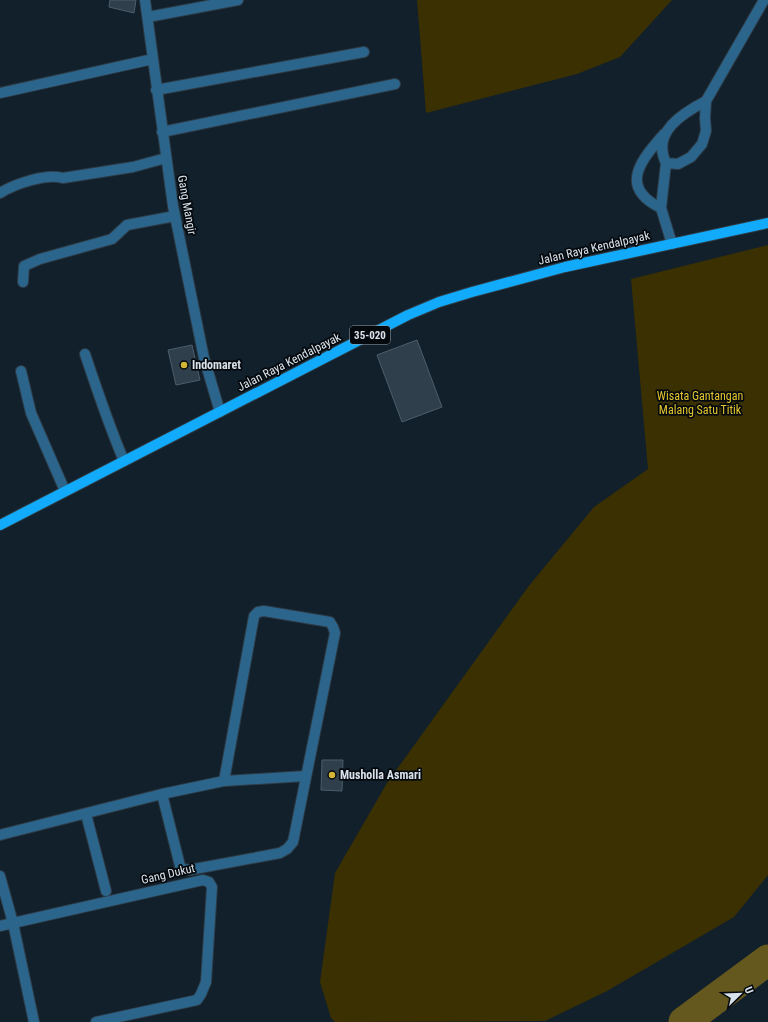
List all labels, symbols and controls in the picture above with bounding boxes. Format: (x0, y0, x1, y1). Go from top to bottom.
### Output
street label: Gang Mangir (175, 174, 199, 236)
street label: Jalan Raya Kendalpayak (537, 228, 652, 268)
road number: 35-020 (350, 326, 390, 344)
street label: Jalan Raya Kendalpayak (235, 330, 343, 394)
place label: Indomaret (192, 358, 241, 372)
marker: Indomaret (179, 360, 189, 370)
park label: Wisata Gantangan Malang Satu Titik (657, 389, 743, 417)
place label: Musholla Asmari (340, 768, 421, 782)
marker: Musholla Asmari (327, 770, 337, 780)
street label: Gang Dukut (140, 861, 197, 887)
north arrow (720, 974, 760, 1014)
text: U (742, 985, 756, 996)

